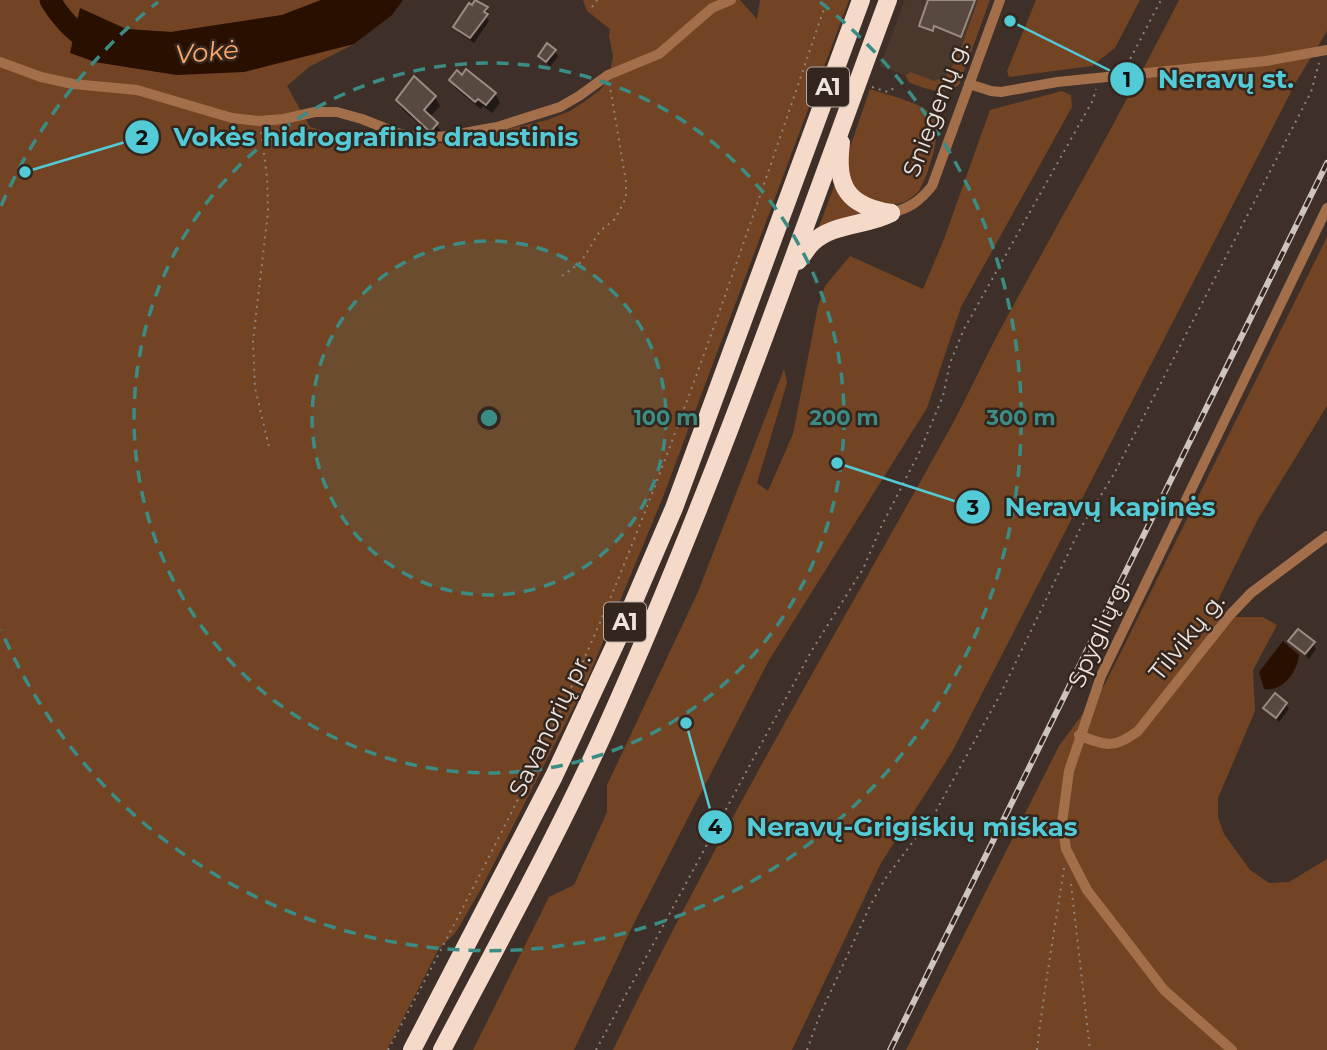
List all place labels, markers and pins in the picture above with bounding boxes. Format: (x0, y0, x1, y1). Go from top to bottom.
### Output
callout: Neravų st. (1109, 56, 1308, 103)
callout: Vokės hidrografinis draustinis (124, 114, 592, 161)
centre of rings (477, 406, 501, 430)
callout: Neravų kapinės (956, 484, 1230, 531)
callout: Neravų-Grigiškių miškas (698, 804, 1092, 851)

